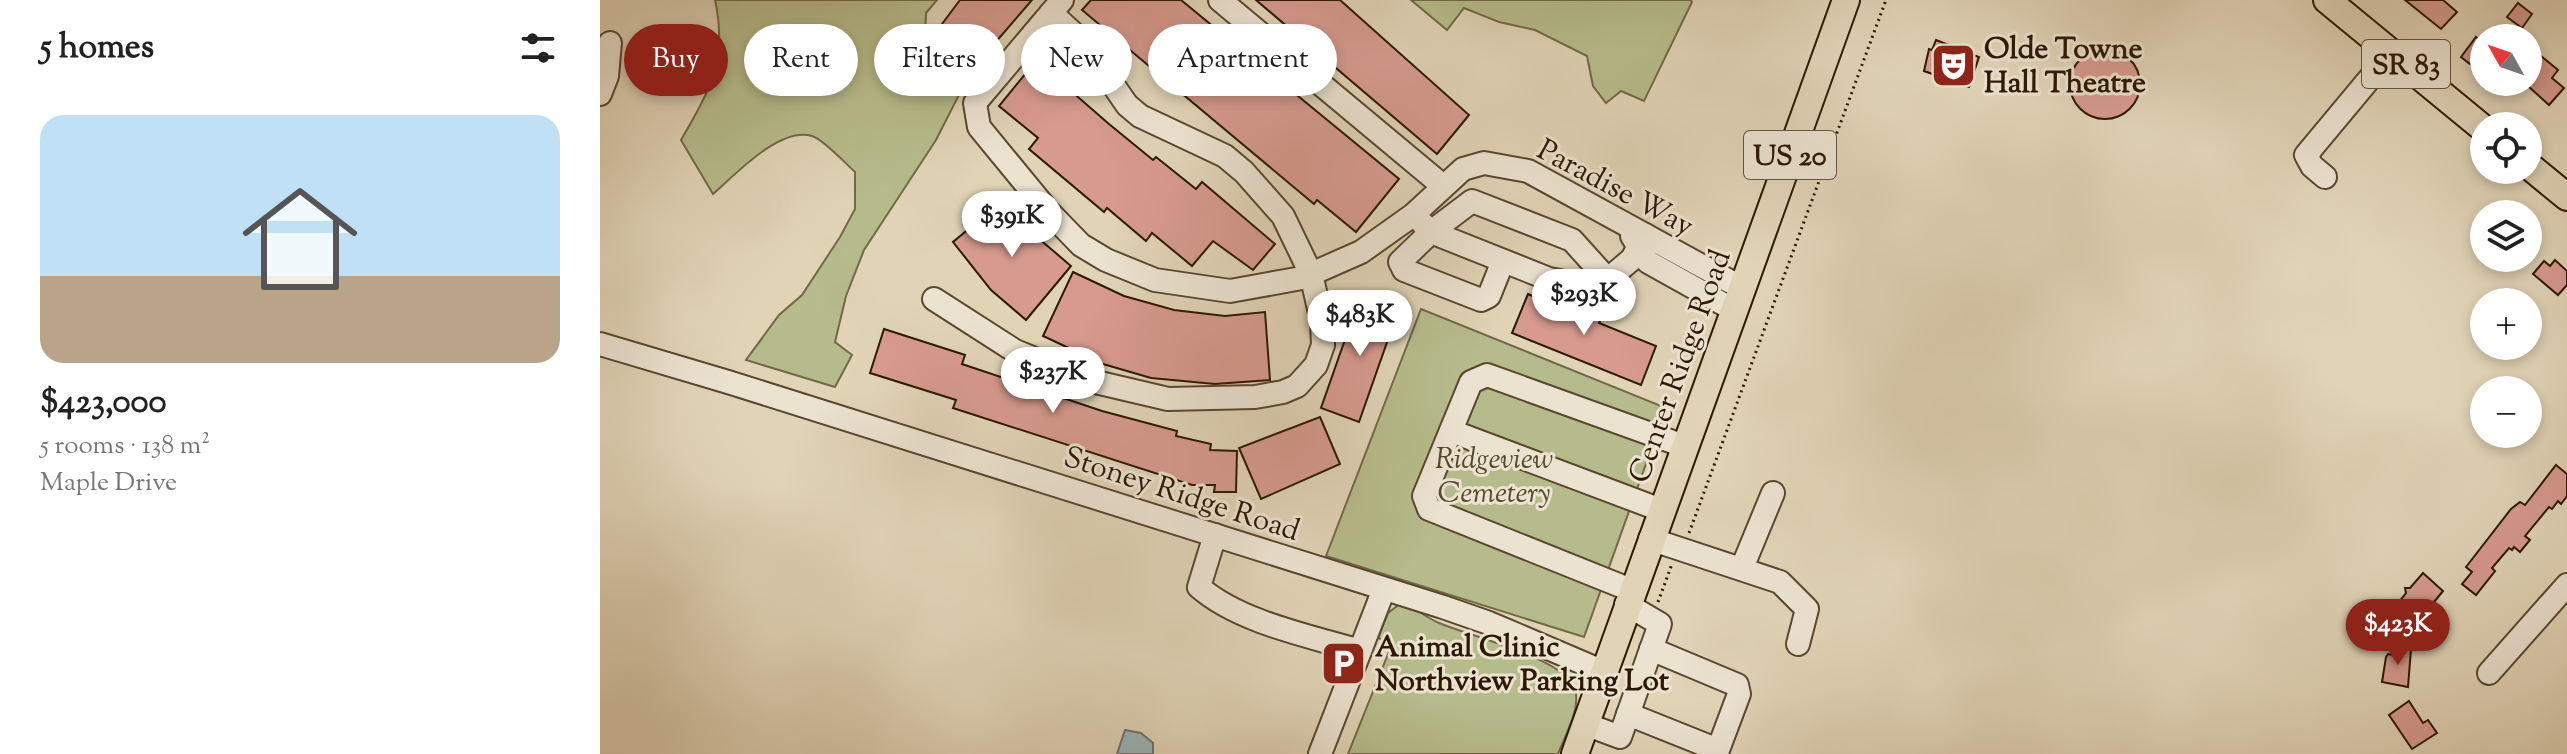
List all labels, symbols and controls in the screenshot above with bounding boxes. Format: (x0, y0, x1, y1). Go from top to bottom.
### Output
text: 5 homes (40, 24, 154, 73)
chip: Buy (624, 24, 728, 96)
chip: Rent (744, 24, 858, 96)
chip: Filters (874, 24, 1005, 96)
chip: New (1021, 24, 1132, 96)
chip: Apartment (1148, 24, 1337, 96)
north arrow (2470, 24, 2542, 96)
map controls (2470, 24, 2542, 448)
icon: filters (516, 26, 560, 70)
place label: Olde Towne Hall Theatre (1984, 29, 2146, 106)
road number: SR 83 (2362, 40, 2450, 88)
theatre icon: Olde Towne Hall Theatre (1929, 41, 1977, 89)
button: locate (2470, 112, 2542, 184)
street label: Paradise Way (1529, 130, 1701, 249)
road number: US 20 (1744, 131, 1836, 179)
icon: home (228, 167, 372, 311)
pin: $391K (956, 191, 1068, 259)
text: $391K (980, 198, 1044, 235)
button: layers (2470, 200, 2542, 272)
street label: Center Ridge Road (1619, 244, 1744, 490)
pin: $293K (1528, 269, 1640, 337)
text: $293K (1550, 276, 1618, 313)
button: + (2470, 288, 2542, 360)
pin: $483K (1304, 290, 1416, 358)
text: $483K (1325, 297, 1395, 334)
pin: $237K (997, 347, 1109, 415)
text: $237K (1019, 354, 1087, 391)
button: − (2470, 376, 2542, 448)
text: $423,000 (40, 379, 166, 428)
text: 5 rooms · 138 m² (40, 428, 210, 465)
street label: Stoney Ridge Road (1058, 437, 1305, 554)
park label: Ridgeview Cemetery (1435, 439, 1553, 516)
text: Maple Drive (40, 465, 177, 502)
pin: $423K (2342, 599, 2454, 667)
text: $423K (2364, 606, 2432, 643)
place label: Animal Clinic Northview Parking Lot (1375, 627, 1670, 704)
parking icon: Animal Clinic Northview Parking Lot (1320, 639, 1368, 687)

